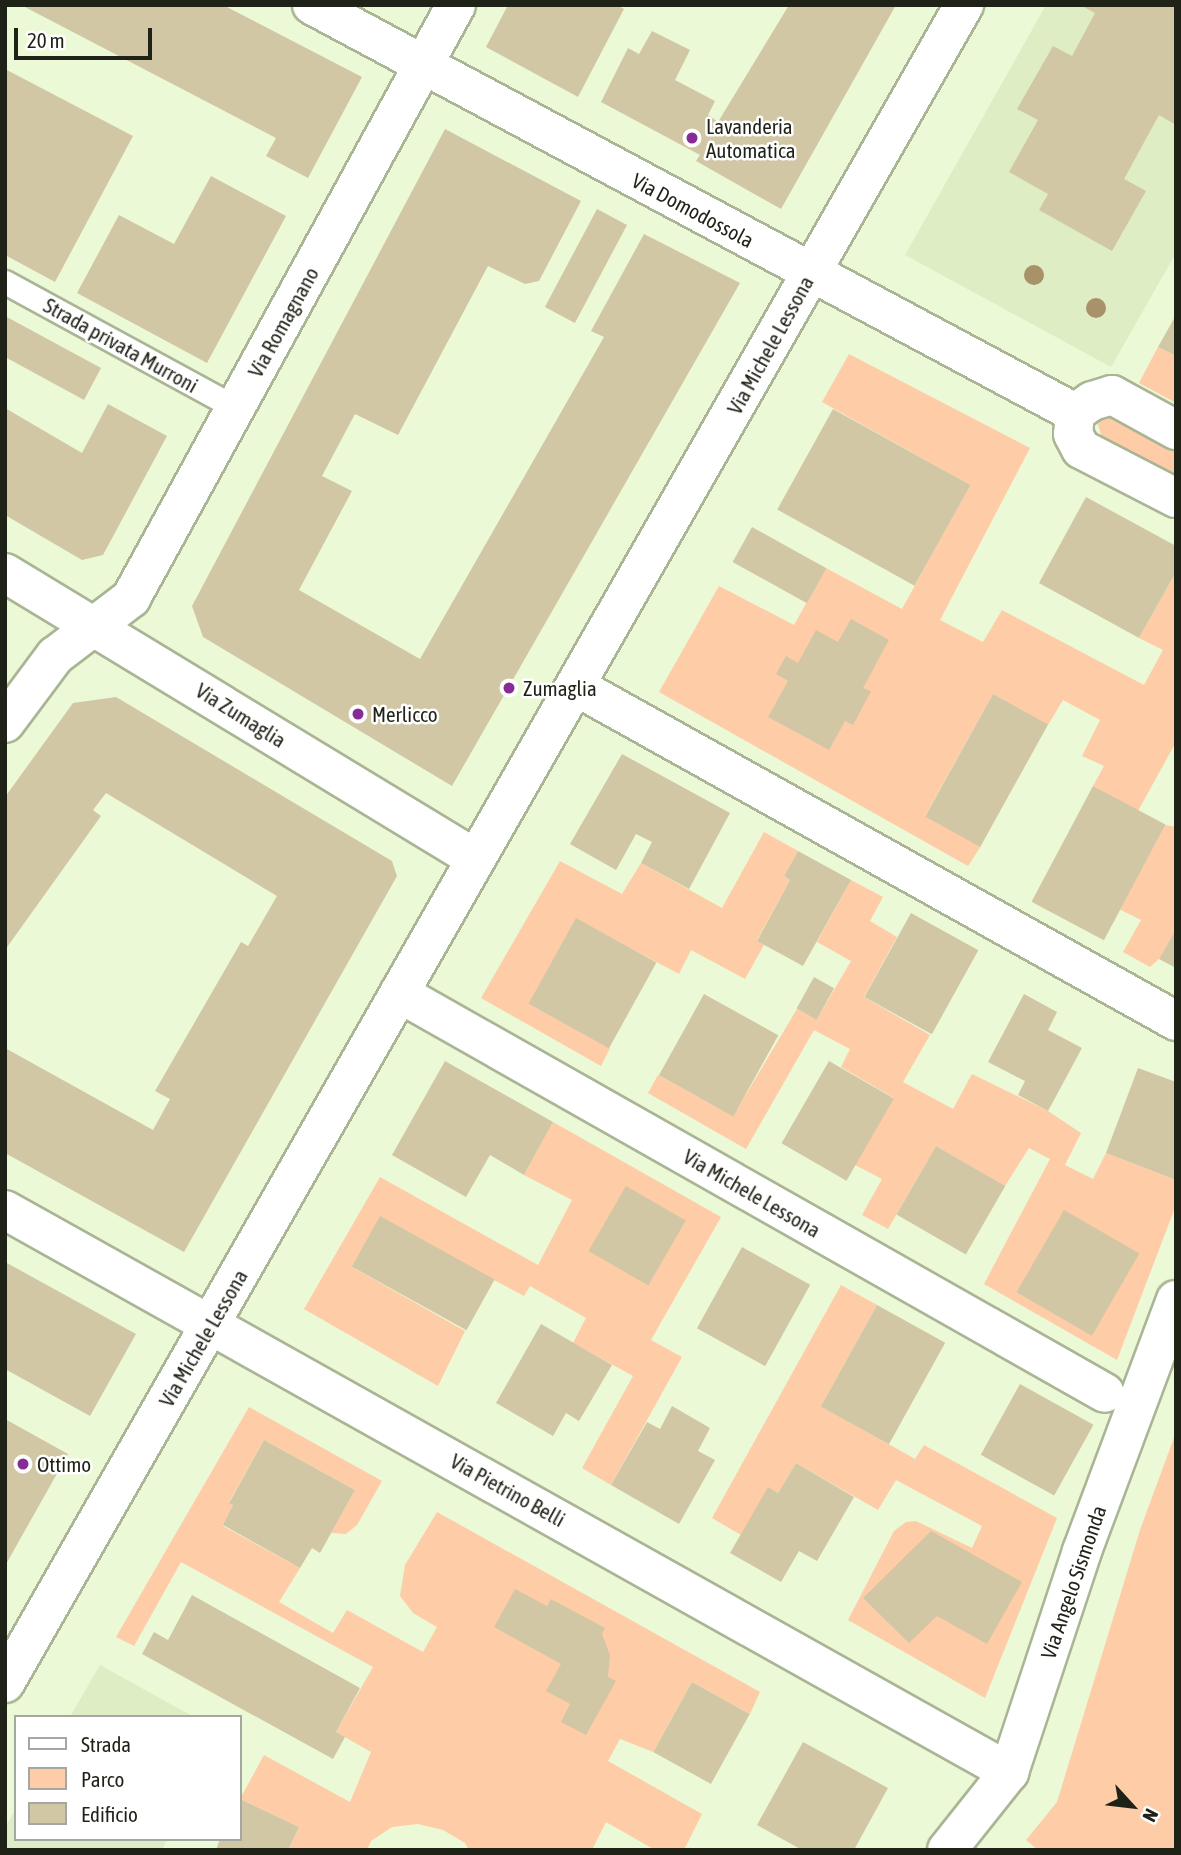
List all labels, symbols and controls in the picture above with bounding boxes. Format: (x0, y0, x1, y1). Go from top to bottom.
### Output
scale bar (18, 14, 156, 58)
text: 20 m (27, 28, 65, 52)
place label: Lavanderia Automatica (706, 113, 795, 163)
marker: Lavanderia Automatica (684, 130, 700, 146)
street label: Via Domodossola (628, 167, 758, 253)
street label: Via Romagnano (242, 263, 324, 381)
street label: Via Michele Lessona (722, 271, 818, 419)
street label: Strada privata Murroni (40, 292, 202, 398)
place label: Zumaglia (523, 675, 597, 701)
street label: Via Zumaglia (191, 677, 291, 753)
marker: Zumaglia (501, 680, 517, 696)
place label: Merlicco (372, 701, 438, 727)
marker: Merlicco (350, 706, 366, 722)
street label: Via Michele Lessona (679, 1144, 825, 1242)
street label: Via Michele Lessona (154, 1265, 252, 1411)
street label: Via Pietrino Belli (446, 1448, 570, 1532)
place label: Ottimo (37, 1451, 91, 1477)
marker: Ottimo (15, 1456, 31, 1472)
street label: Via Angelo Sismonda (1035, 1502, 1111, 1662)
legend (14, 1715, 242, 1841)
text: Strada (81, 1732, 131, 1756)
text: Parco (81, 1767, 124, 1791)
north arrow (1097, 1771, 1167, 1841)
text: Edificio (81, 1802, 138, 1826)
text: N (1138, 1806, 1163, 1826)

